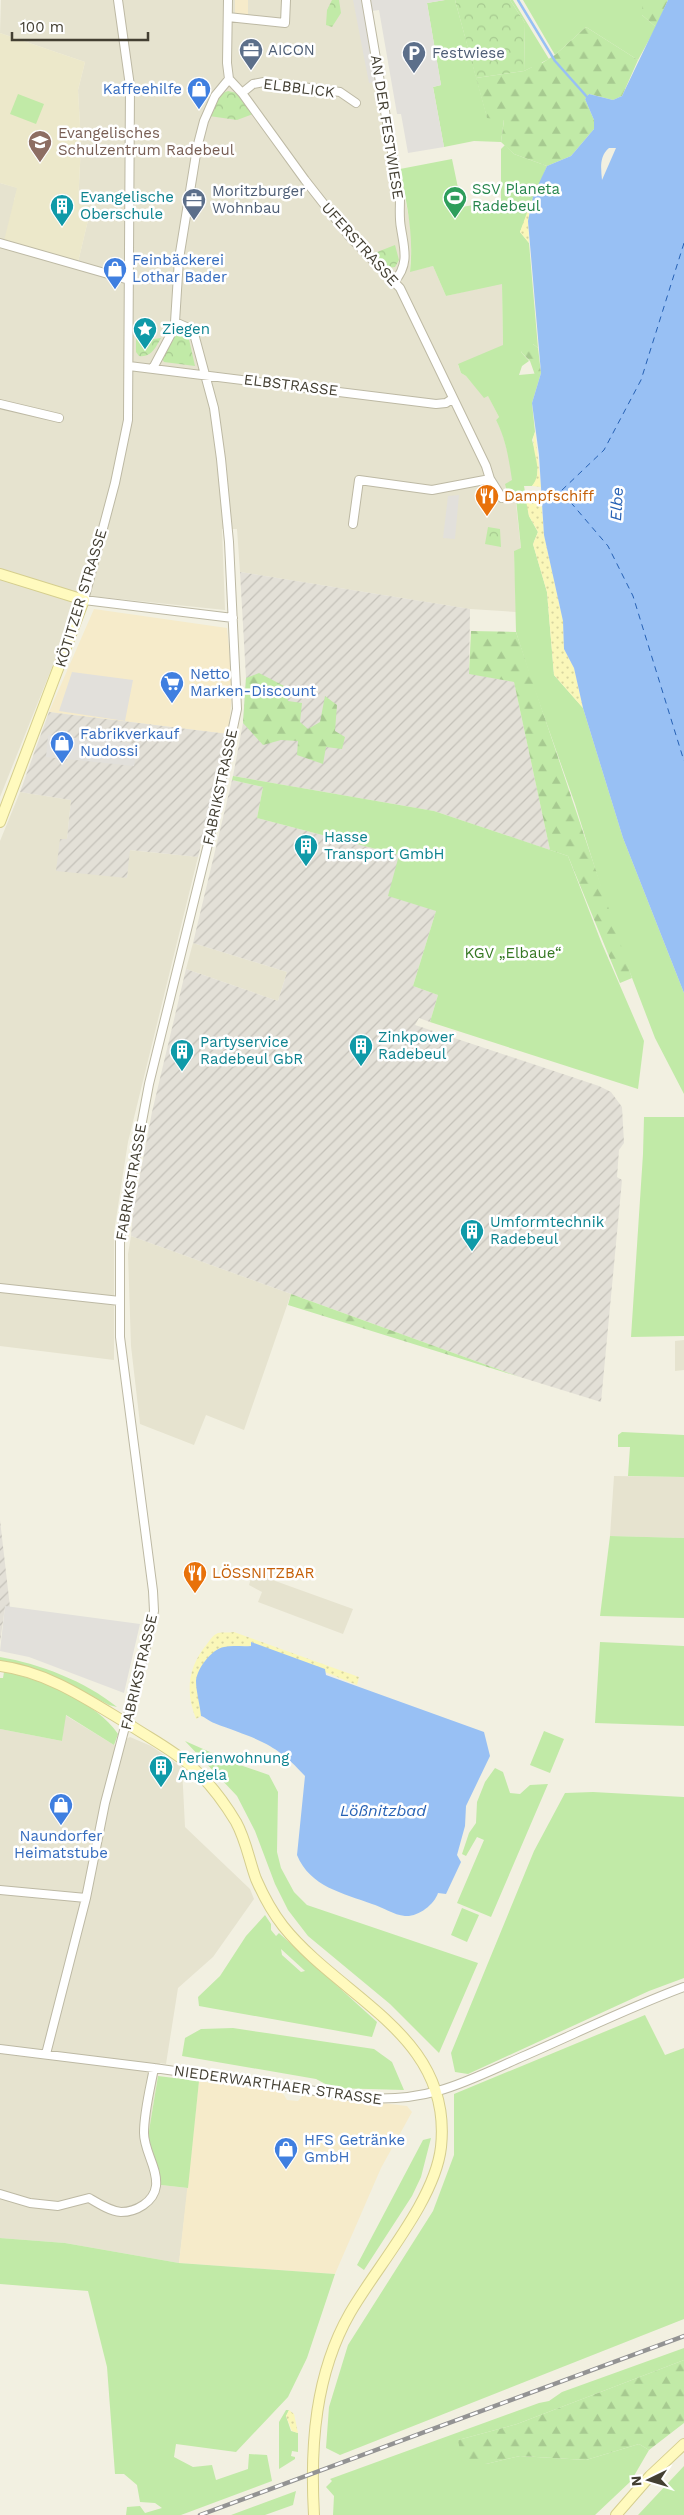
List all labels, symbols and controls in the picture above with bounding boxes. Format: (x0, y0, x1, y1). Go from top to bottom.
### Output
scale bar (12, 10, 149, 42)
text: 100 m (20, 18, 64, 36)
office icon: AICON (238, 37, 264, 71)
parking icon: Festwiese (401, 40, 427, 74)
place label: AICON (268, 41, 315, 59)
place label: Festwiese (432, 44, 505, 62)
street label: AN DER FESTWIESE (367, 53, 407, 201)
street label: ELBBLICK (262, 75, 336, 101)
shop icon: Kaffeehilfe (186, 76, 212, 110)
place label: Kaffeehilfe (103, 80, 182, 98)
place label: Evangelisches Schulzentrum Radebeul (58, 124, 235, 159)
school or university icon: Evangelisches Schulzentrum Radebeul (27, 129, 53, 163)
place label: SSV Planeta Radebeul (472, 180, 561, 215)
place label: Moritzburger Wohnbau (212, 182, 305, 217)
sports icon: SSV Planeta Radebeul (442, 185, 468, 219)
office icon: Moritzburger Wohnbau (181, 187, 207, 221)
place label: Evangelische Oberschule (80, 188, 174, 223)
building icon: Evangelische Oberschule (49, 193, 75, 227)
street label: UFERSTRASSE (318, 199, 402, 289)
place label: Feinbäckerei Lothar Bader (132, 251, 227, 286)
shop icon: Feinbäckerei Lothar Bader (102, 256, 128, 290)
place icon: Ziegen (132, 316, 158, 350)
place label: Ziegen (162, 320, 210, 338)
street label: ELBSTRASSE (243, 370, 339, 400)
restaurant icon: Dampfschiff (474, 483, 500, 517)
place label: Dampfschiff (504, 487, 594, 505)
water label: Elbe (606, 487, 627, 521)
street label: KÖTITZER STRASSE (51, 527, 111, 669)
place label: Netto Marken-Discount (190, 665, 317, 700)
supermarket icon: Netto Marken-Discount (159, 670, 185, 704)
place label: Fabrikverkauf Nudossi (80, 725, 180, 760)
street label: FABRIKSTRASSE (199, 727, 241, 847)
shop icon: Fabrikverkauf Nudossi (49, 730, 75, 764)
place label: Hasse Transport GmbH (324, 828, 445, 863)
building icon: Hasse Transport GmbH (293, 833, 319, 867)
park label: KGV „Elbaue“ (464, 944, 562, 962)
place label: Zinkpower Radebeul (378, 1028, 454, 1063)
place label: Partyservice Radebeul GbR (200, 1033, 303, 1068)
building icon: Zinkpower Radebeul (348, 1033, 374, 1067)
building icon: Partyservice Radebeul GbR (169, 1038, 195, 1072)
street label: FABRIKSTRASSE (112, 1122, 150, 1242)
place label: Umformtechnik Radebeul (490, 1213, 605, 1248)
building icon: Umformtechnik Radebeul (459, 1218, 485, 1252)
restaurant icon: LÖSSNITZBAR (182, 1560, 208, 1594)
place label: LÖSSNITZBAR (212, 1564, 315, 1582)
street label: FABRIKSTRASSE (117, 1612, 161, 1732)
place label: Ferienwohnung Angela (178, 1749, 289, 1784)
building icon: Ferienwohnung Angela (148, 1754, 174, 1788)
shop icon: Naundorfer Heimatstube (48, 1792, 74, 1826)
water label: Lößnitzbad (340, 1801, 427, 1820)
place label: Naundorfer Heimatstube (14, 1827, 108, 1862)
street label: NIEDERWARTHAER STRASSE (173, 2061, 383, 2109)
place label: HFS Getränke GmbH (304, 2131, 405, 2166)
shop icon: HFS Getränke GmbH (273, 2136, 299, 2170)
north arrow (624, 2455, 674, 2505)
text: N (628, 2475, 644, 2487)

